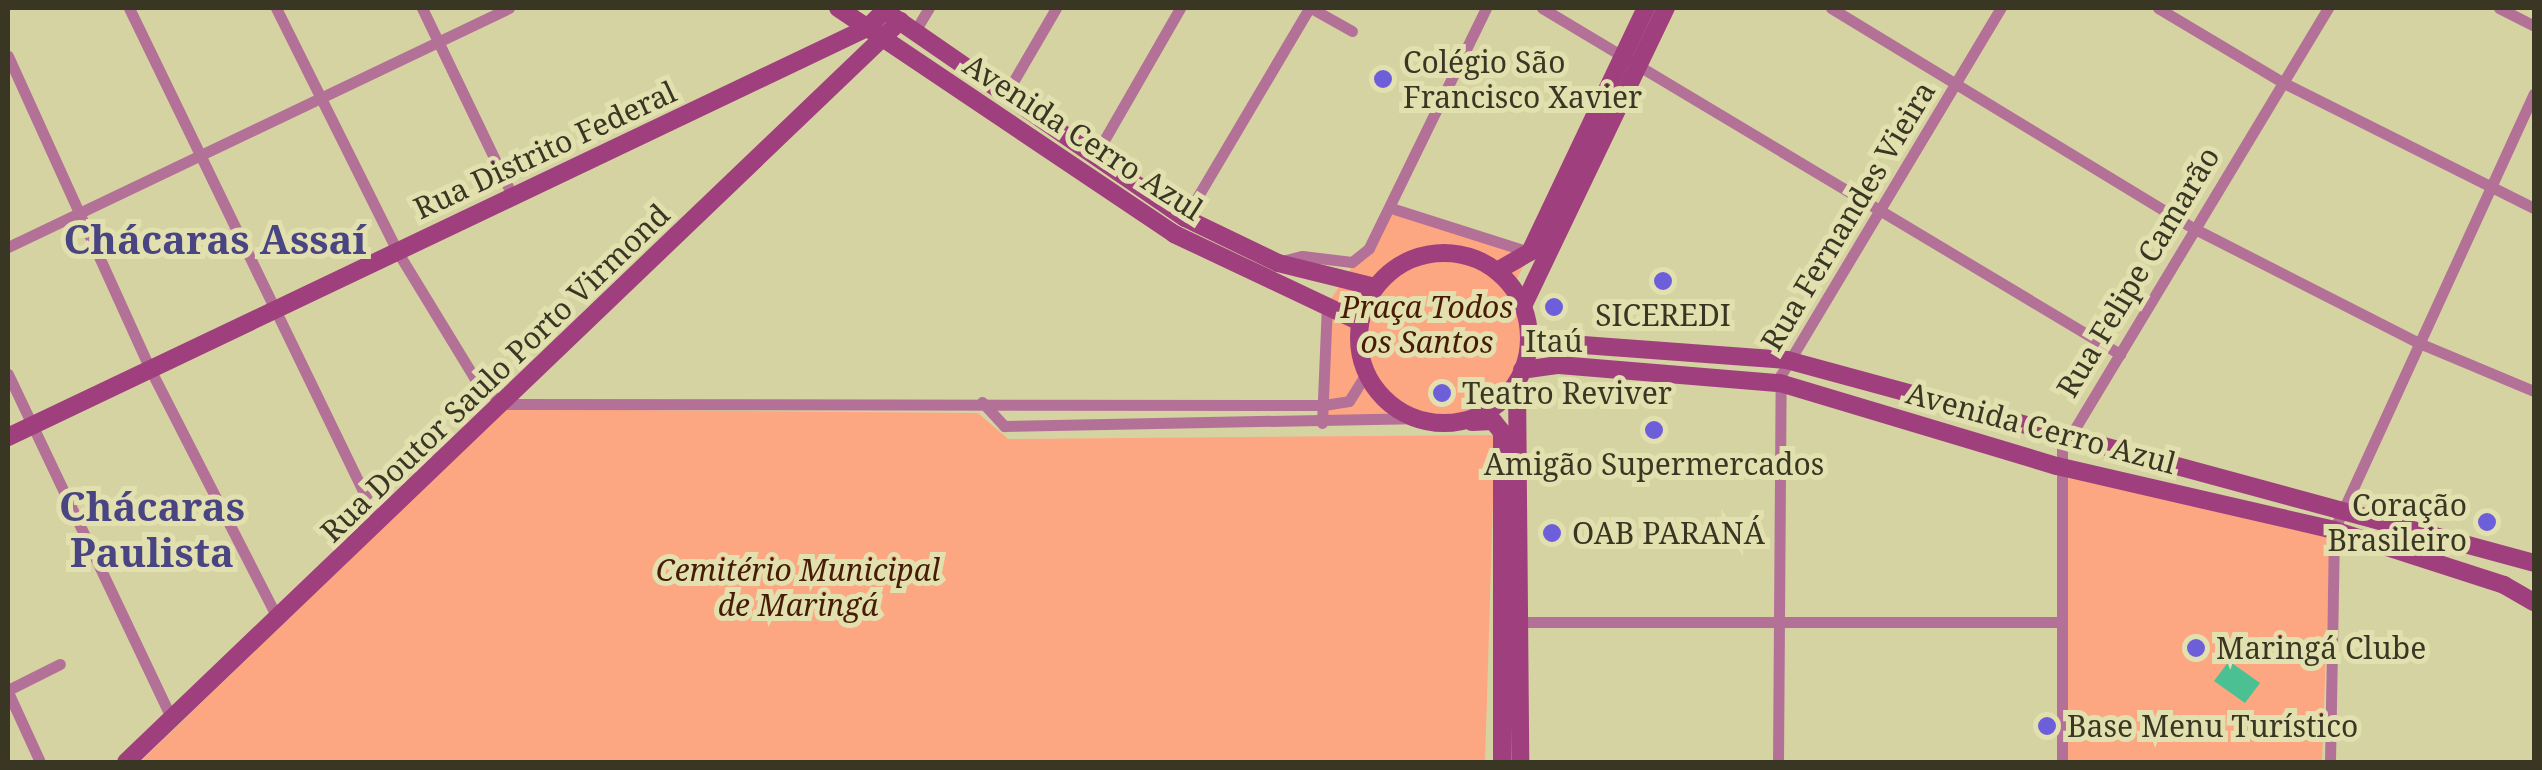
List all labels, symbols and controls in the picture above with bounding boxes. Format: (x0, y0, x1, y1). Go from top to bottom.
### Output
place label: Colégio São Francisco Xavier (1403, 44, 1642, 114)
street label: Avenida Cerro Azul (957, 46, 1209, 228)
marker: Colégio São Francisco Xavier (1372, 68, 1394, 90)
street label: Rua Distrito Federal (408, 73, 682, 227)
street label: Rua Fernandes Vieira (1753, 75, 1943, 357)
street label: Rua Felipe Camarão (2049, 140, 2227, 404)
street label: Rua Doutor Saulo Porto Virmond (313, 197, 677, 549)
district label: Chácaras Assaí (64, 215, 366, 263)
marker: SICEREDI (1652, 270, 1674, 292)
park label: Praça Todos os Santos (1341, 289, 1513, 360)
marker: Itaú (1543, 296, 1565, 318)
place label: SICEREDI (1595, 297, 1731, 333)
place label: Itaú (1525, 323, 1583, 359)
place label: Teatro Reviver (1462, 375, 1672, 411)
street label: Avenida Cerro Azul (1902, 375, 2180, 481)
marker: Teatro Reviver (1431, 382, 1453, 404)
marker: Amigão Supermercados (1643, 419, 1665, 441)
place label: Amigão Supermercados (1484, 446, 1824, 482)
district label: Chácaras Paulista (59, 482, 245, 576)
place label: Coração Brasileiro (2327, 487, 2467, 558)
marker: Coração Brasileiro (2476, 511, 2498, 533)
place label: OAB PARANÁ (1572, 515, 1765, 551)
marker: OAB PARANÁ (1541, 522, 1563, 544)
park label: Cemitério Municipal de Maringá (656, 552, 940, 622)
place label: Maringá Clube (2216, 630, 2426, 666)
marker: Maringá Clube (2185, 637, 2207, 659)
place label: Base Menu Turístico (2067, 708, 2358, 744)
marker: Base Menu Turístico (2036, 715, 2058, 737)

